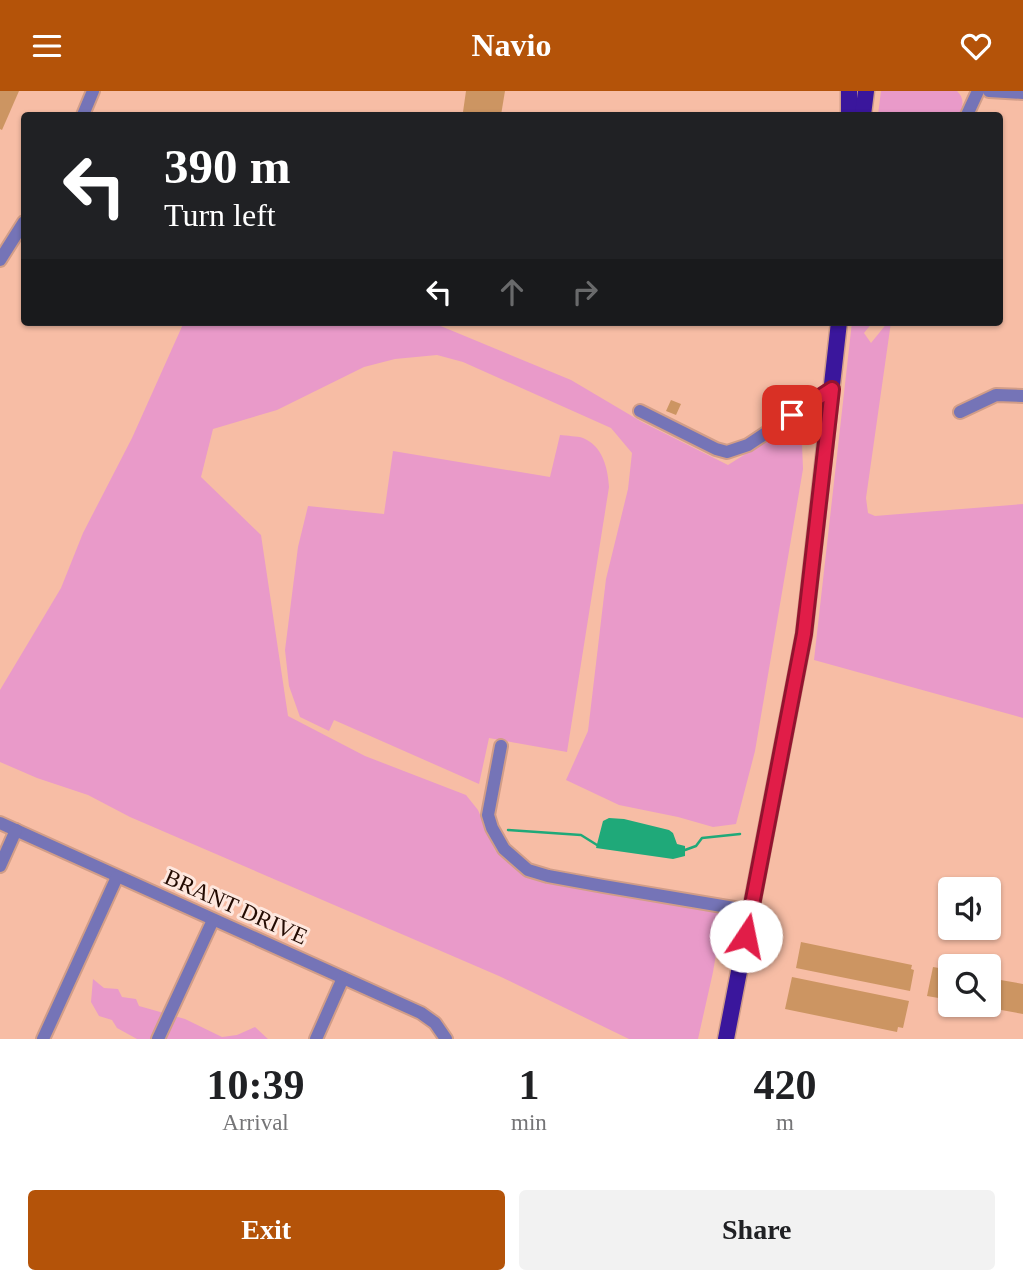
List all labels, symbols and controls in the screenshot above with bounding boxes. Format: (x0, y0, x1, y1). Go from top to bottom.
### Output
icon: menu (28, 27, 66, 65)
text: Navio (472, 27, 552, 63)
icon: heart (957, 27, 995, 65)
text: 390 m (164, 139, 291, 194)
icon: left (49, 140, 140, 231)
text: Turn left (164, 197, 276, 233)
icon: left (420, 273, 458, 311)
icon: ahead (493, 273, 531, 311)
icon: right (566, 273, 604, 311)
pin (762, 385, 822, 445)
icon: arrive (773, 396, 811, 434)
street label: BRANT DRIVE (161, 864, 311, 950)
map controls (938, 877, 1001, 1017)
button: sound (938, 877, 1001, 940)
position arrow (709, 899, 783, 973)
button: search (938, 954, 1001, 1017)
text: 10:39 (207, 1062, 305, 1108)
text: 1 (518, 1062, 539, 1108)
text: 420 (753, 1062, 816, 1108)
text: Arrival (222, 1110, 289, 1135)
text: min (511, 1110, 547, 1135)
text: m (776, 1110, 794, 1135)
button: Exit (28, 1190, 505, 1270)
button: Share (519, 1190, 995, 1270)

